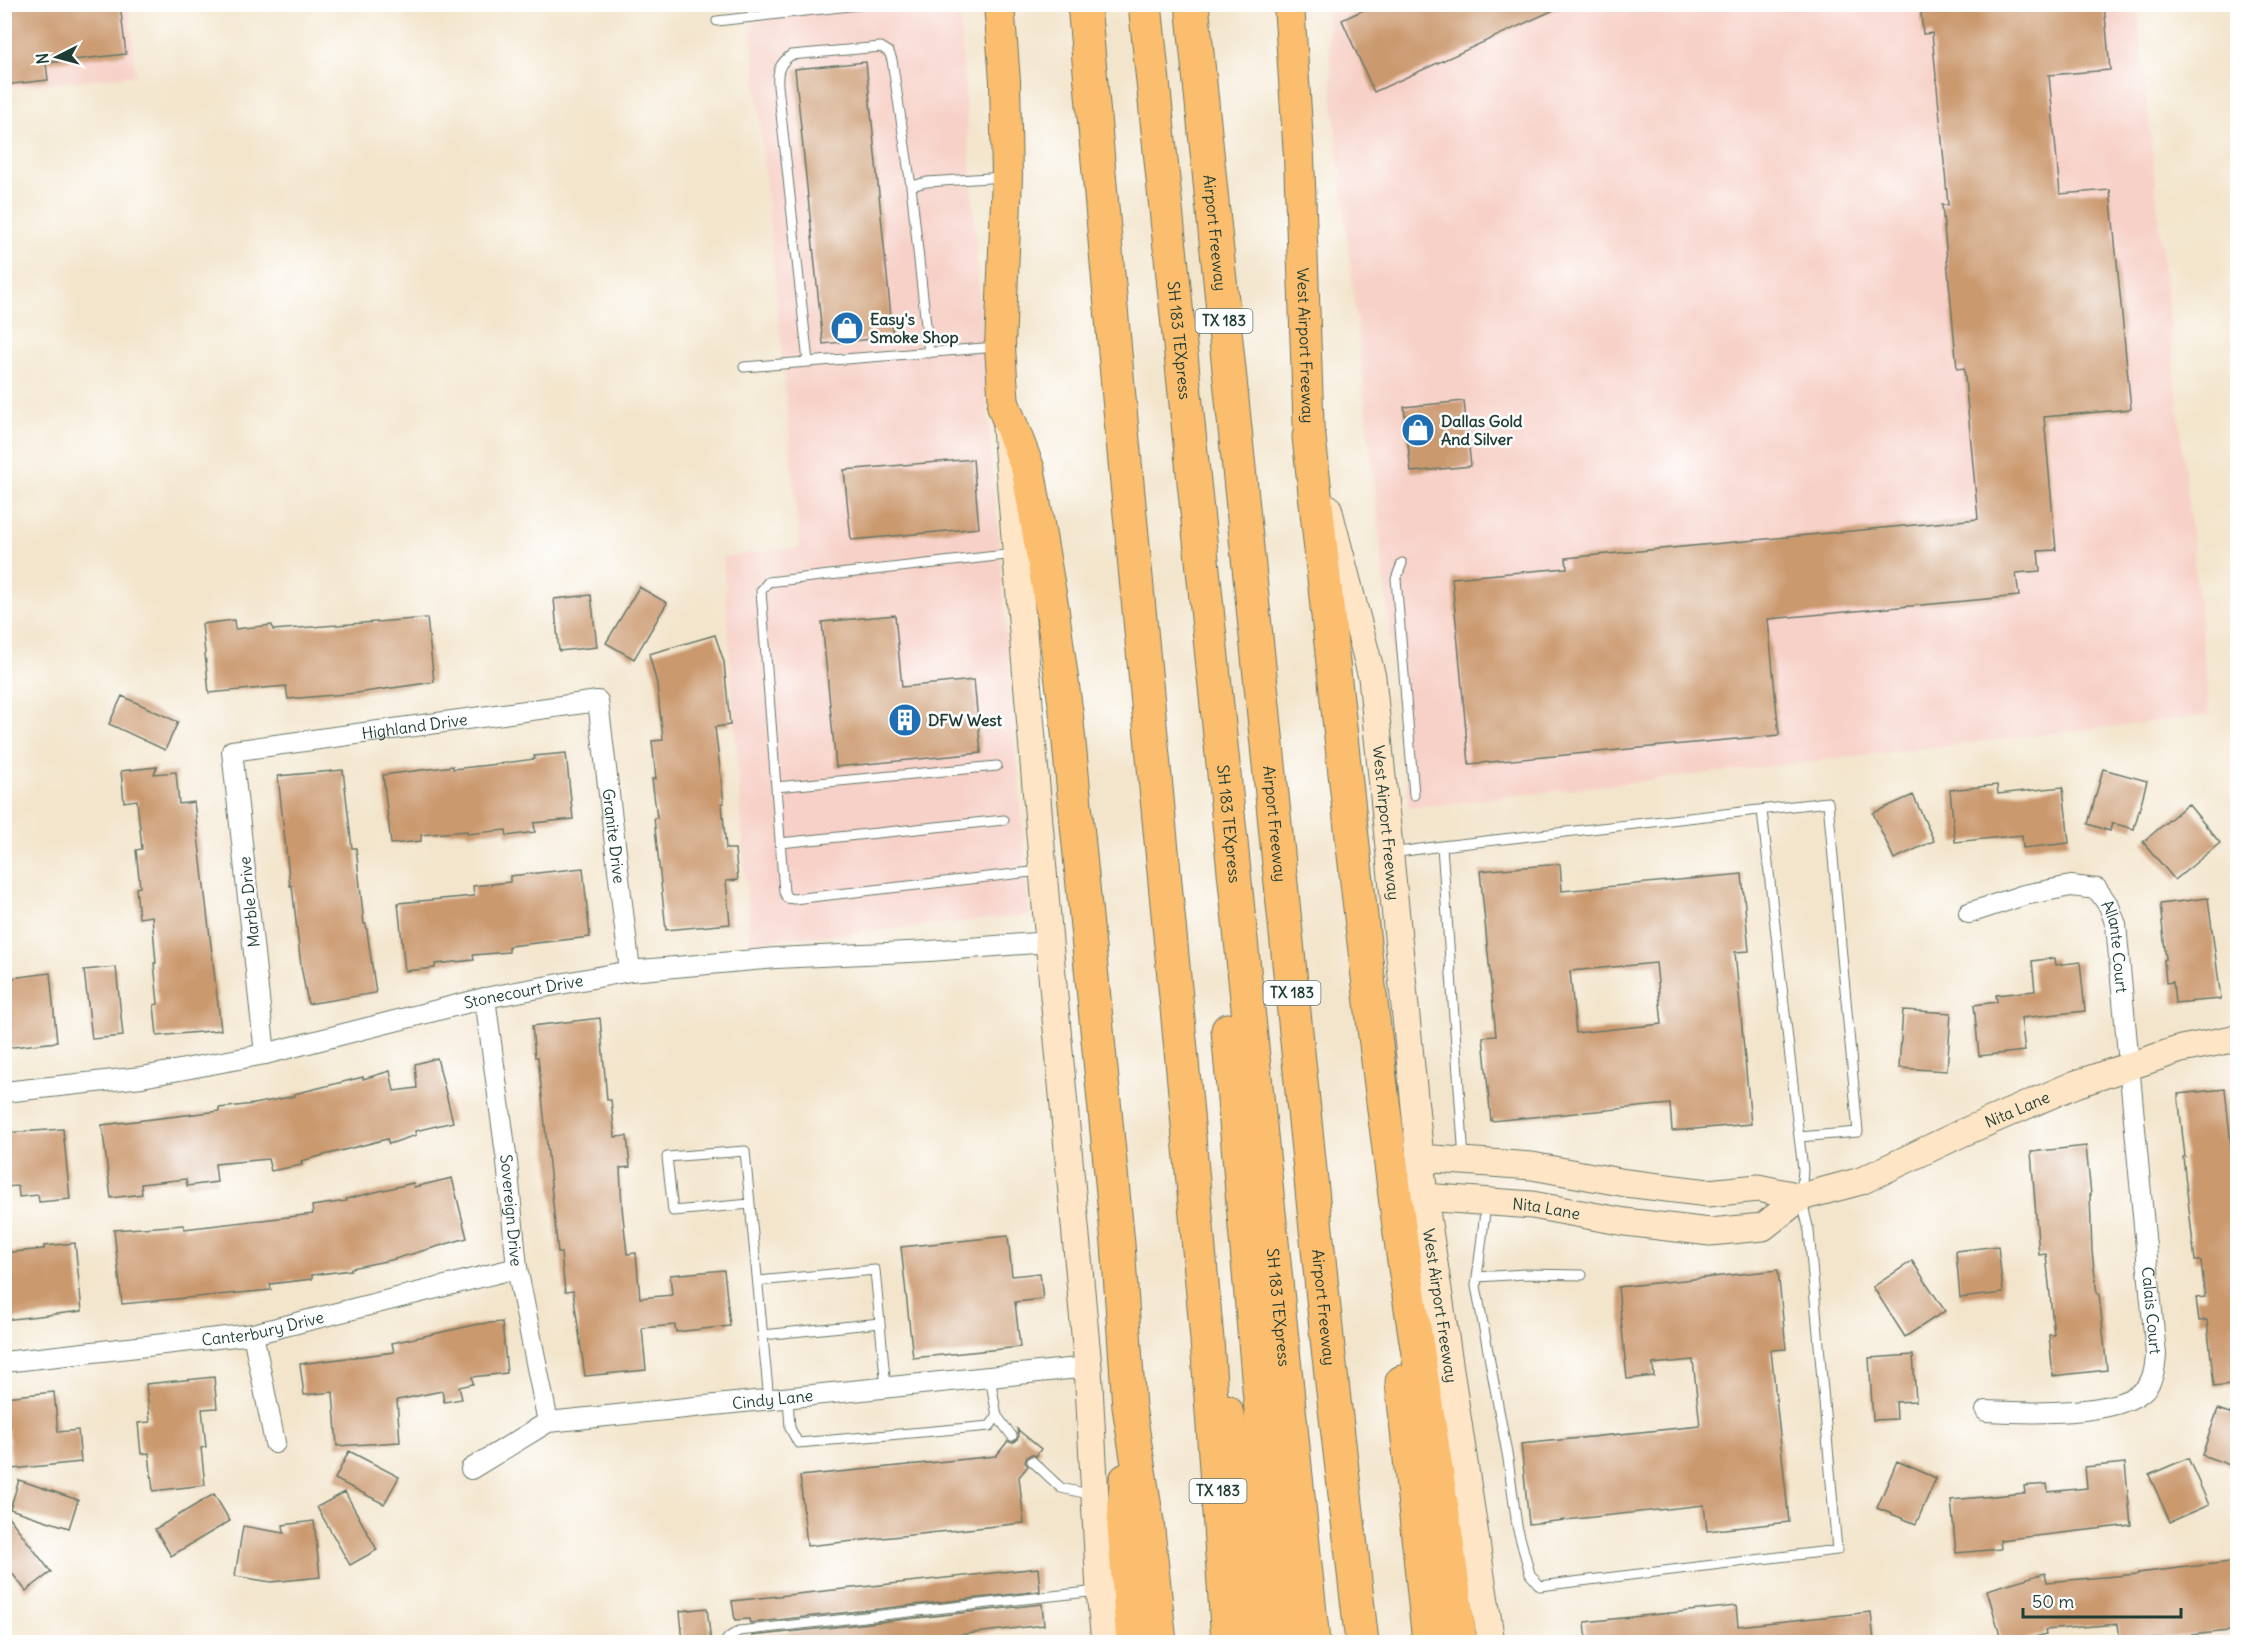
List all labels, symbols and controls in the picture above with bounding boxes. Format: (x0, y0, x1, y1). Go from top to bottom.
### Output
north arrow (27, 27, 87, 87)
text: N (32, 52, 53, 65)
street label: Airport Freeway (1199, 174, 1231, 292)
street label: West Airport Freeway (1293, 267, 1319, 424)
street label: SH 183 TEXpress (1163, 280, 1195, 400)
place label: Easy's Smoke Shop (870, 309, 959, 348)
road number: TX 183 (1196, 309, 1252, 333)
shop icon: Easy's Smoke Shop (829, 310, 865, 346)
place label: Dallas Gold And Silver (1441, 411, 1523, 449)
shop icon: Dallas Gold And Silver (1400, 412, 1436, 448)
building icon: DFW West (887, 702, 923, 738)
street label: Highland Drive (360, 709, 469, 743)
place label: DFW West (928, 710, 1003, 730)
street label: West Airport Freeway (1369, 744, 1404, 901)
street label: SH 183 TEXpress (1213, 764, 1245, 884)
street label: Airport Freeway (1259, 765, 1291, 883)
street label: Granite Drive (598, 787, 630, 884)
street label: Marble Drive (234, 856, 264, 948)
street label: Allante Court (2098, 896, 2132, 994)
street label: Stonecourt Drive (462, 970, 585, 1013)
road number: TX 183 (1264, 981, 1320, 1005)
street label: Nita Lane (1982, 1087, 2053, 1132)
street label: Sovereign Drive (496, 1153, 527, 1267)
street label: Nita Lane (1512, 1194, 1582, 1224)
street label: West Airport Freeway (1419, 1227, 1462, 1384)
street label: SH 183 TEXpress (1263, 1247, 1295, 1367)
street label: Airport Freeway (1308, 1248, 1340, 1367)
street label: Calais Court (2138, 1266, 2166, 1356)
street label: Canterbury Drive (200, 1307, 326, 1350)
street label: Cindy Lane (731, 1385, 814, 1413)
road number: TX 183 (1190, 1479, 1246, 1503)
scale bar (2023, 1581, 2180, 1619)
text: 50 m (2032, 1590, 2074, 1613)

